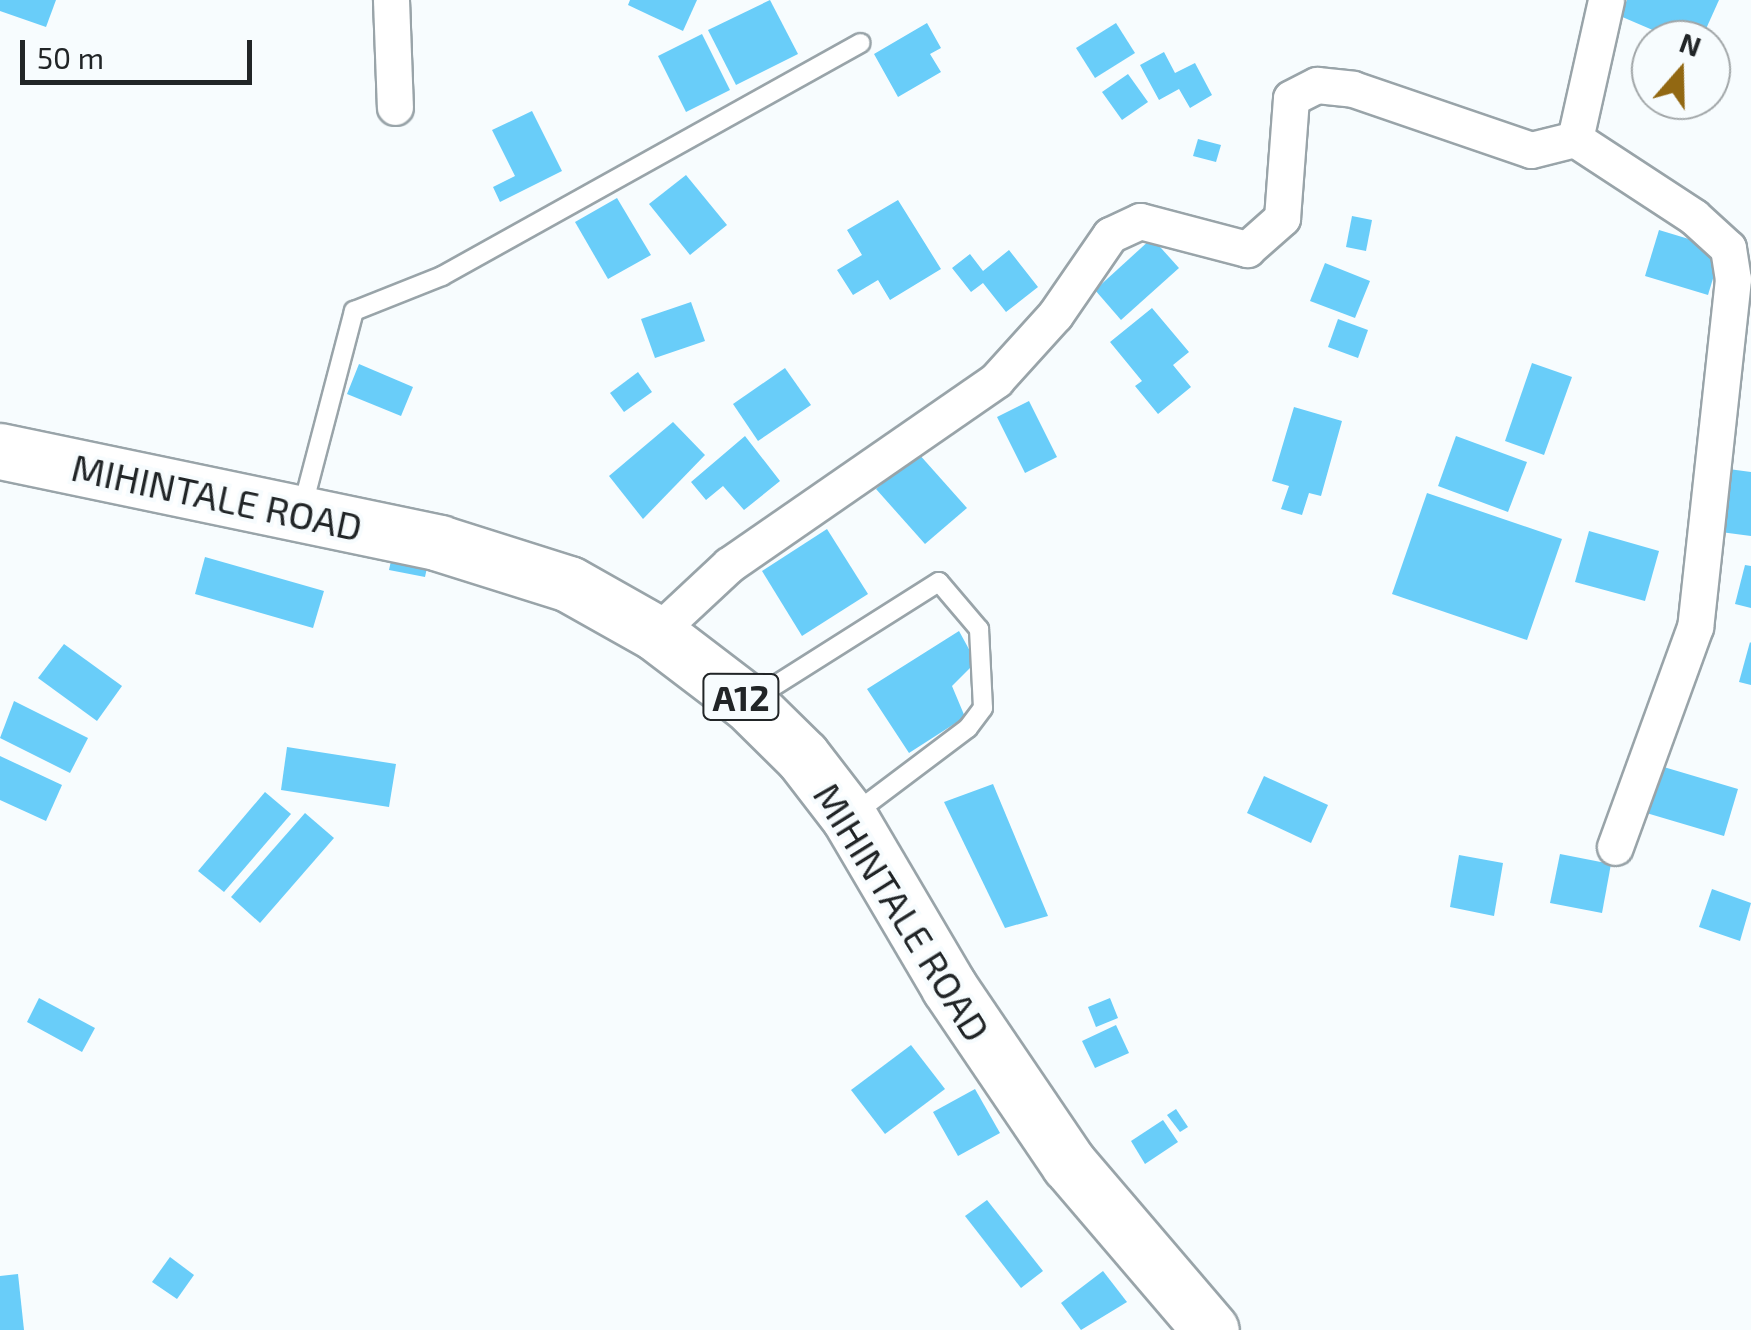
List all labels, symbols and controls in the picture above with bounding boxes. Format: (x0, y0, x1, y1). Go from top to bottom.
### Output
scale bar (25, 20, 258, 82)
north arrow (1631, 20, 1731, 120)
text: N (1675, 24, 1706, 63)
text: 50 m (37, 39, 104, 75)
street label: MIHINTALE ROAD (68, 444, 366, 550)
road number: A12 (701, 667, 781, 727)
street label: MIHINTALE ROAD (804, 775, 1000, 1049)

